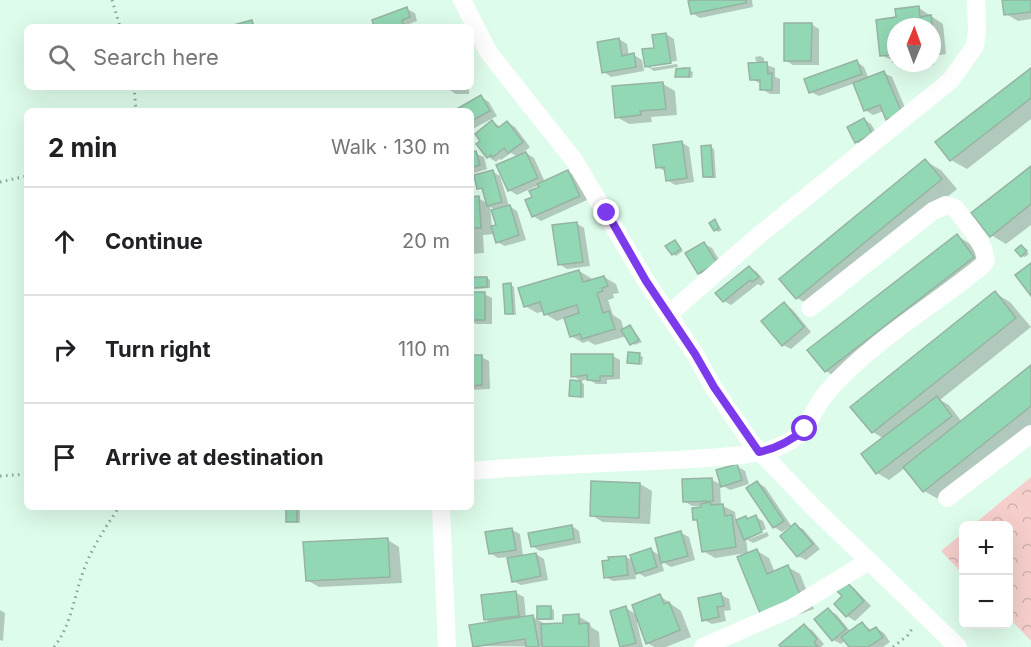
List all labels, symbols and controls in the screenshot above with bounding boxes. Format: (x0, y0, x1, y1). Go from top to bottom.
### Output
north arrow (887, 18, 941, 72)
search box (24, 24, 474, 90)
icon: search (45, 41, 78, 74)
text: Search here (93, 44, 219, 70)
text: 2 min (48, 132, 118, 163)
text: Walk · 130 m (331, 135, 450, 159)
route end (593, 199, 619, 225)
icon: ahead (48, 225, 81, 258)
text: Continue (105, 228, 203, 254)
text: 20 m (402, 229, 450, 253)
icon: right (48, 333, 81, 366)
text: Turn right (105, 336, 211, 362)
text: 110 m (398, 337, 450, 361)
route start (791, 415, 817, 441)
icon: arrive (48, 441, 81, 474)
text: Arrive at destination (105, 444, 324, 470)
map controls (959, 521, 1013, 629)
button: + (959, 521, 1013, 575)
button: − (959, 575, 1013, 629)

